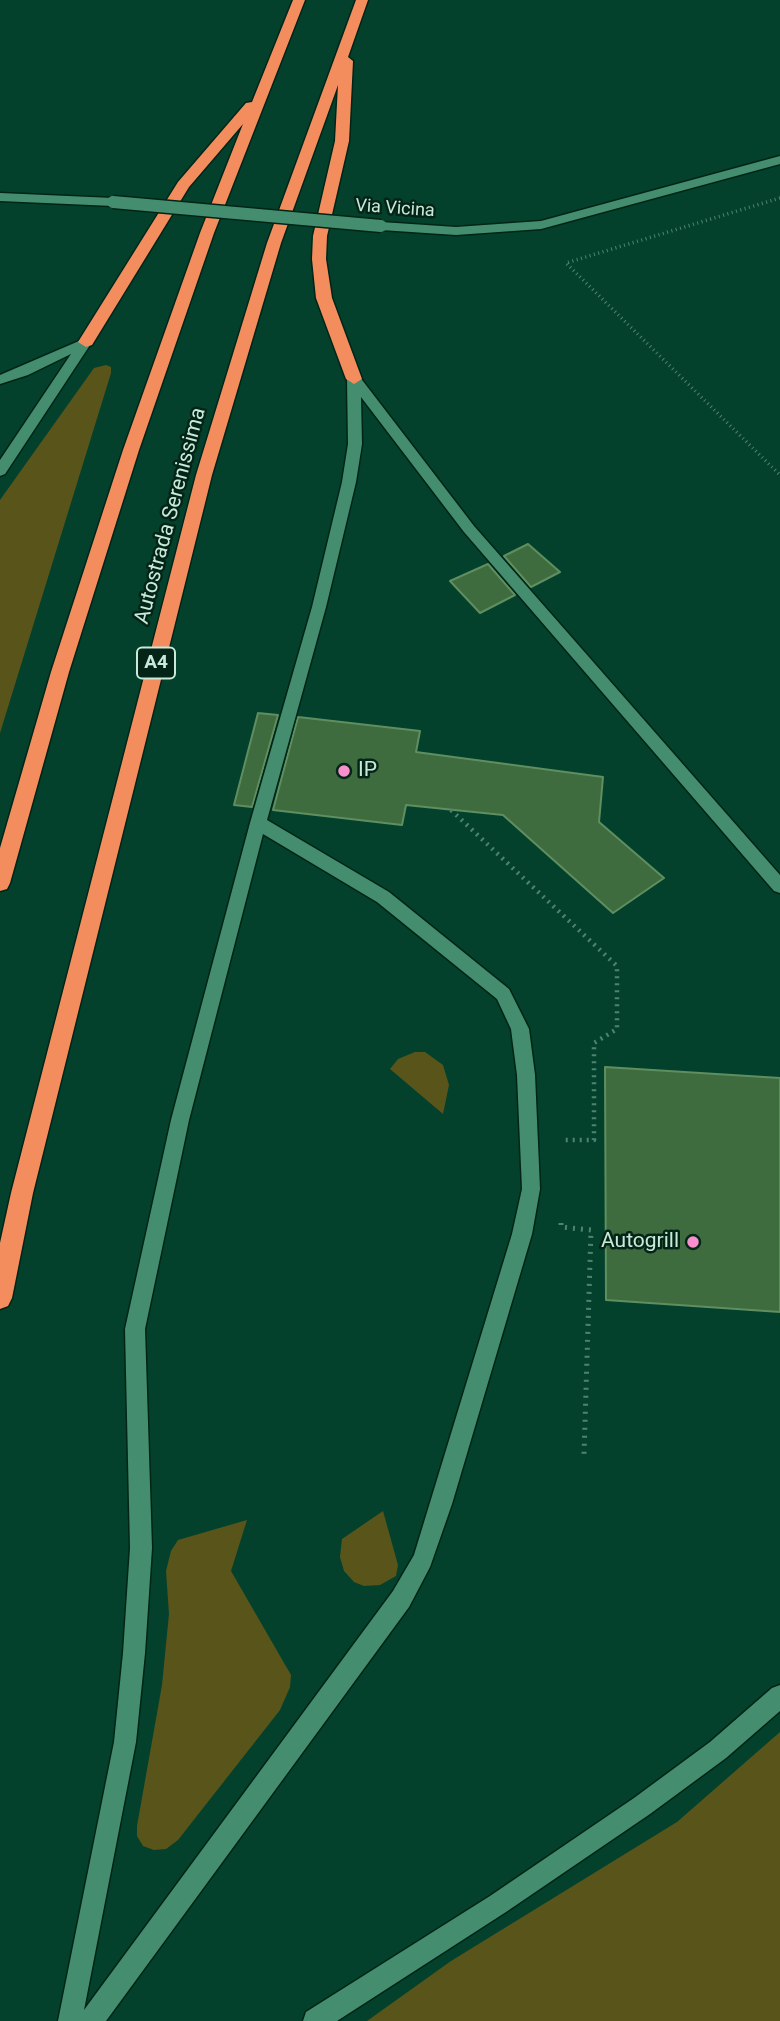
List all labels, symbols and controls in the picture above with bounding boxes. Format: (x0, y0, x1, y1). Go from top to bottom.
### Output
street label: Via Vicina (355, 195, 435, 223)
street label: Autostrada Serenissima (130, 405, 212, 627)
road number: A4 (137, 648, 175, 678)
place label: IP (358, 758, 377, 784)
marker: IP (336, 763, 352, 779)
place label: Autogrill (601, 1229, 679, 1255)
marker: Autogrill (685, 1234, 701, 1250)

